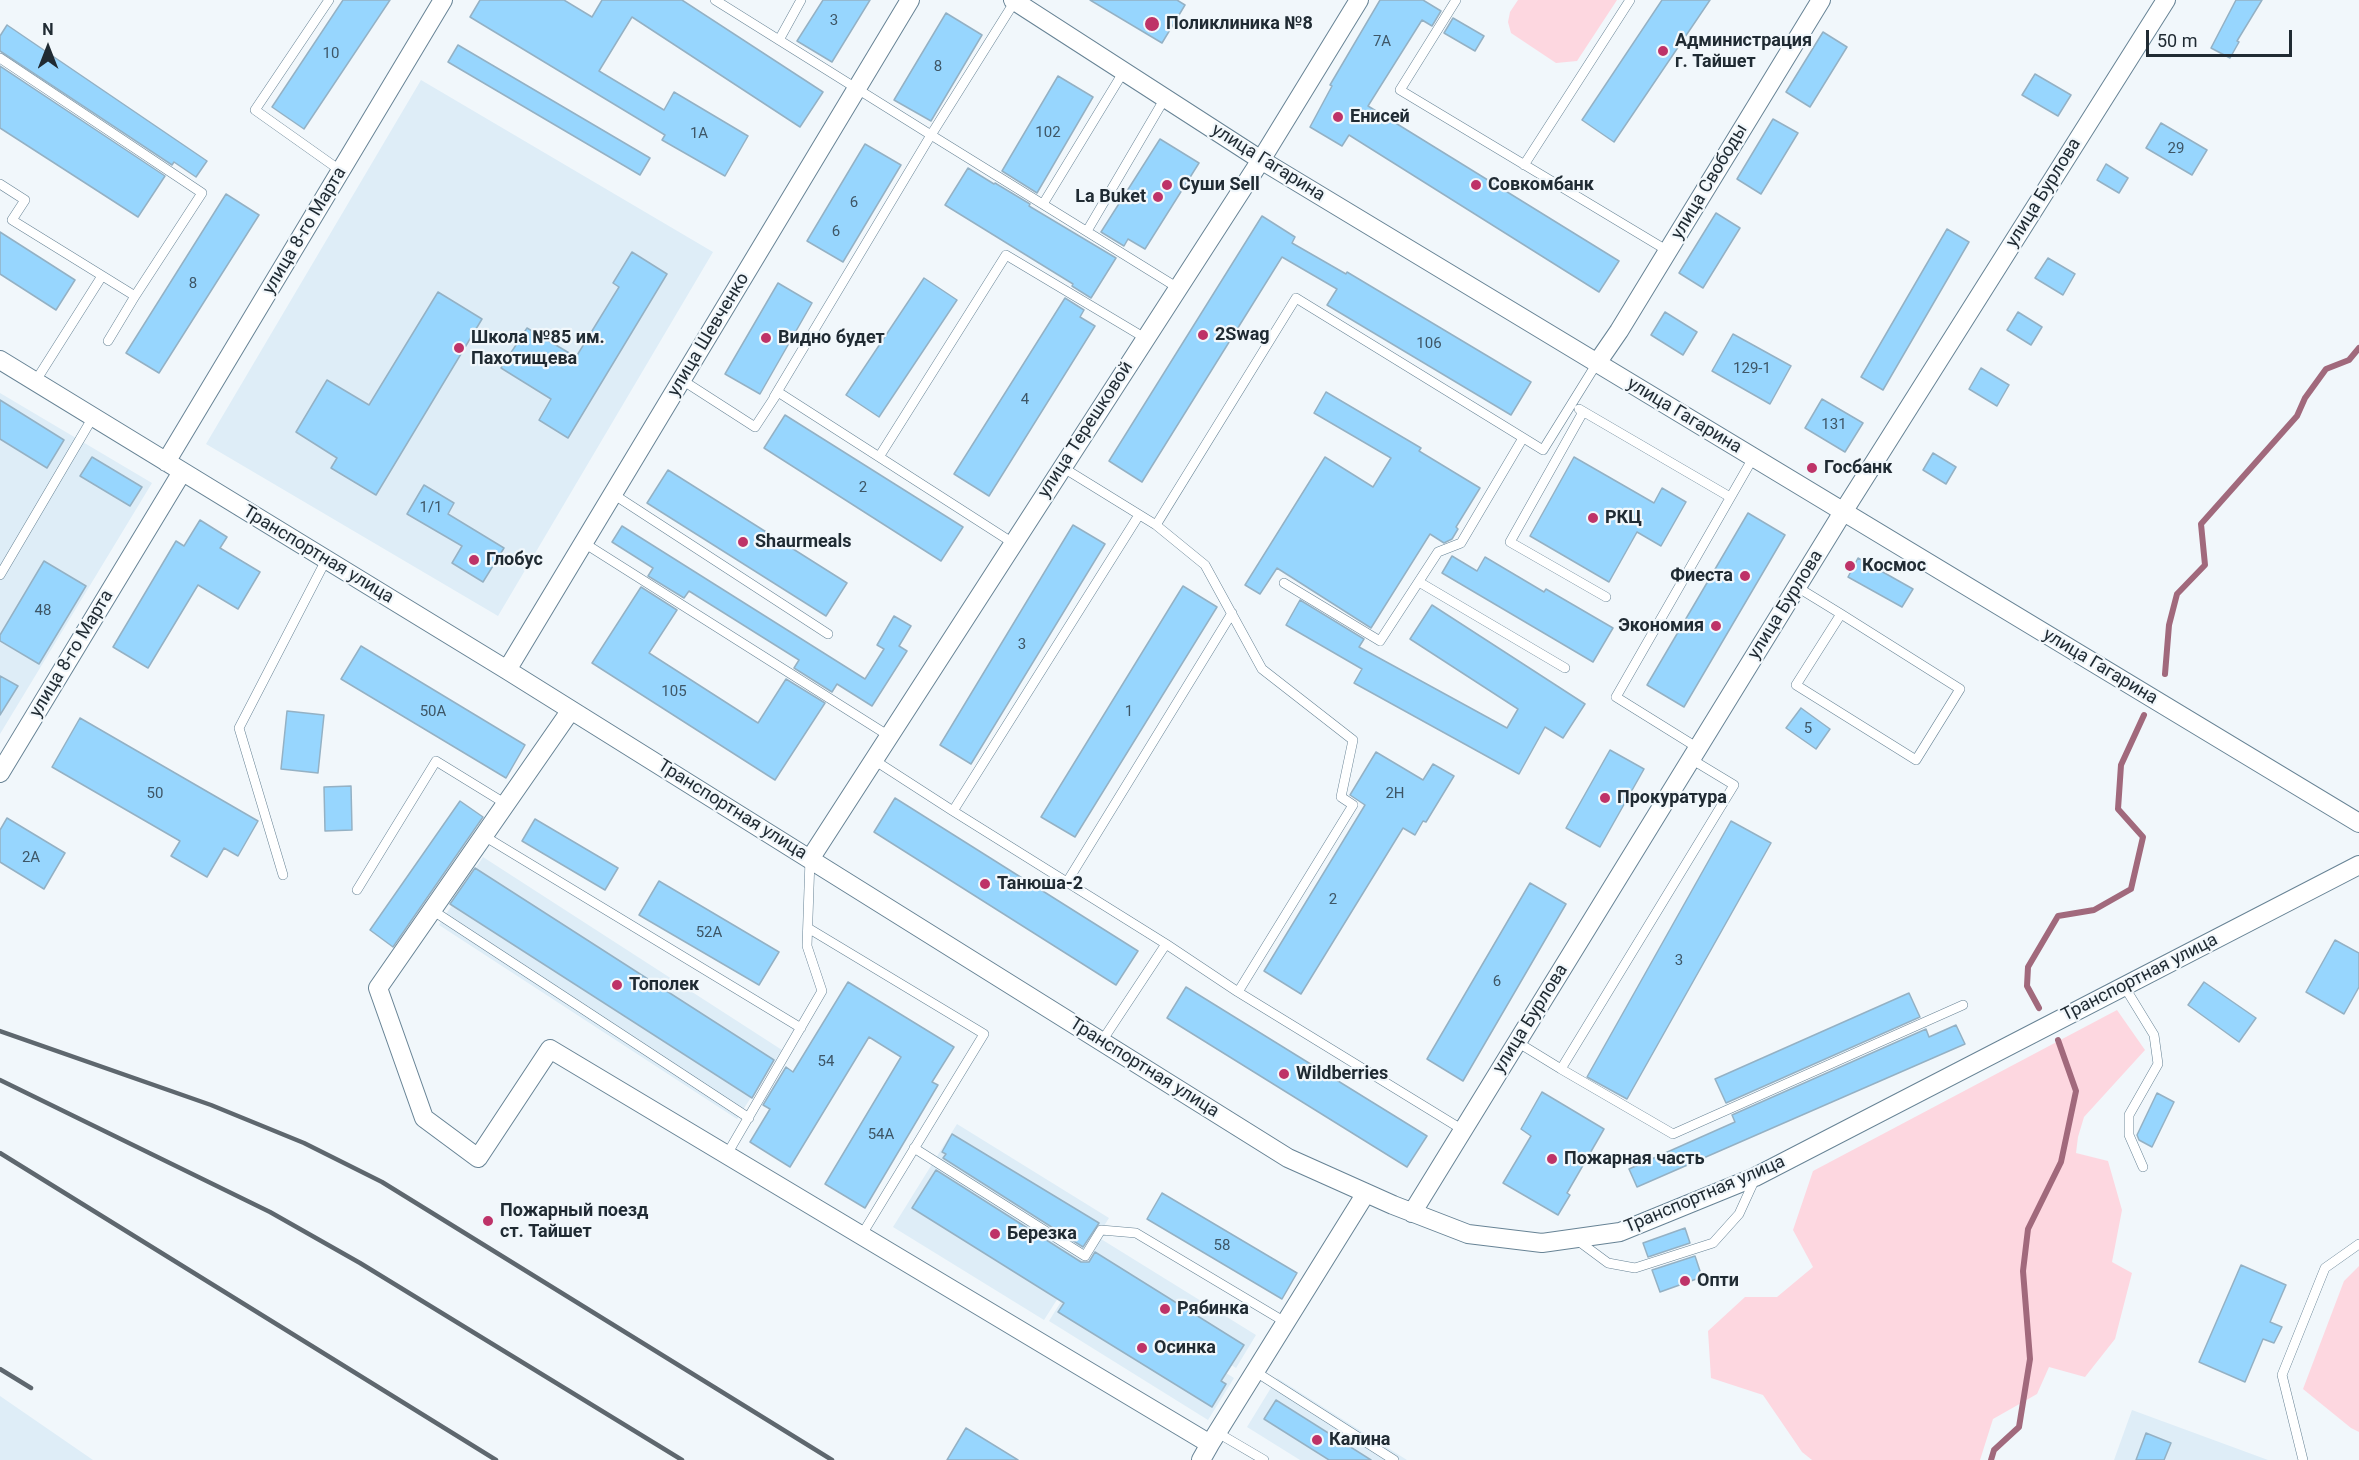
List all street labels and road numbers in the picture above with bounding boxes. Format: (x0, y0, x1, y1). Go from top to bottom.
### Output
street label: улица Гагарина (1207, 119, 1329, 207)
street label: улица Свободы (1667, 120, 1753, 244)
street label: улица Бурлова (2002, 134, 2086, 252)
street label: улица 8-го Марта (259, 164, 351, 298)
street label: улица Шевченко (664, 269, 754, 401)
street label: улица Терешковой (1034, 358, 1138, 502)
street label: улица Гагарина (1623, 373, 1745, 459)
street label: Транспортная улица (239, 501, 397, 609)
street label: улица Бурлова (1744, 546, 1828, 664)
street label: улица 8-го Марта (26, 587, 118, 721)
street label: улица Гагарина (2039, 624, 2161, 710)
street label: Транспортная улица (653, 755, 811, 865)
street label: Транспортная улица (2058, 929, 2222, 1027)
street label: улица Бурлова (1489, 960, 1573, 1078)
street label: Транспортная улица (1065, 1013, 1223, 1123)
street label: Транспортная улица (1622, 1151, 1788, 1239)

